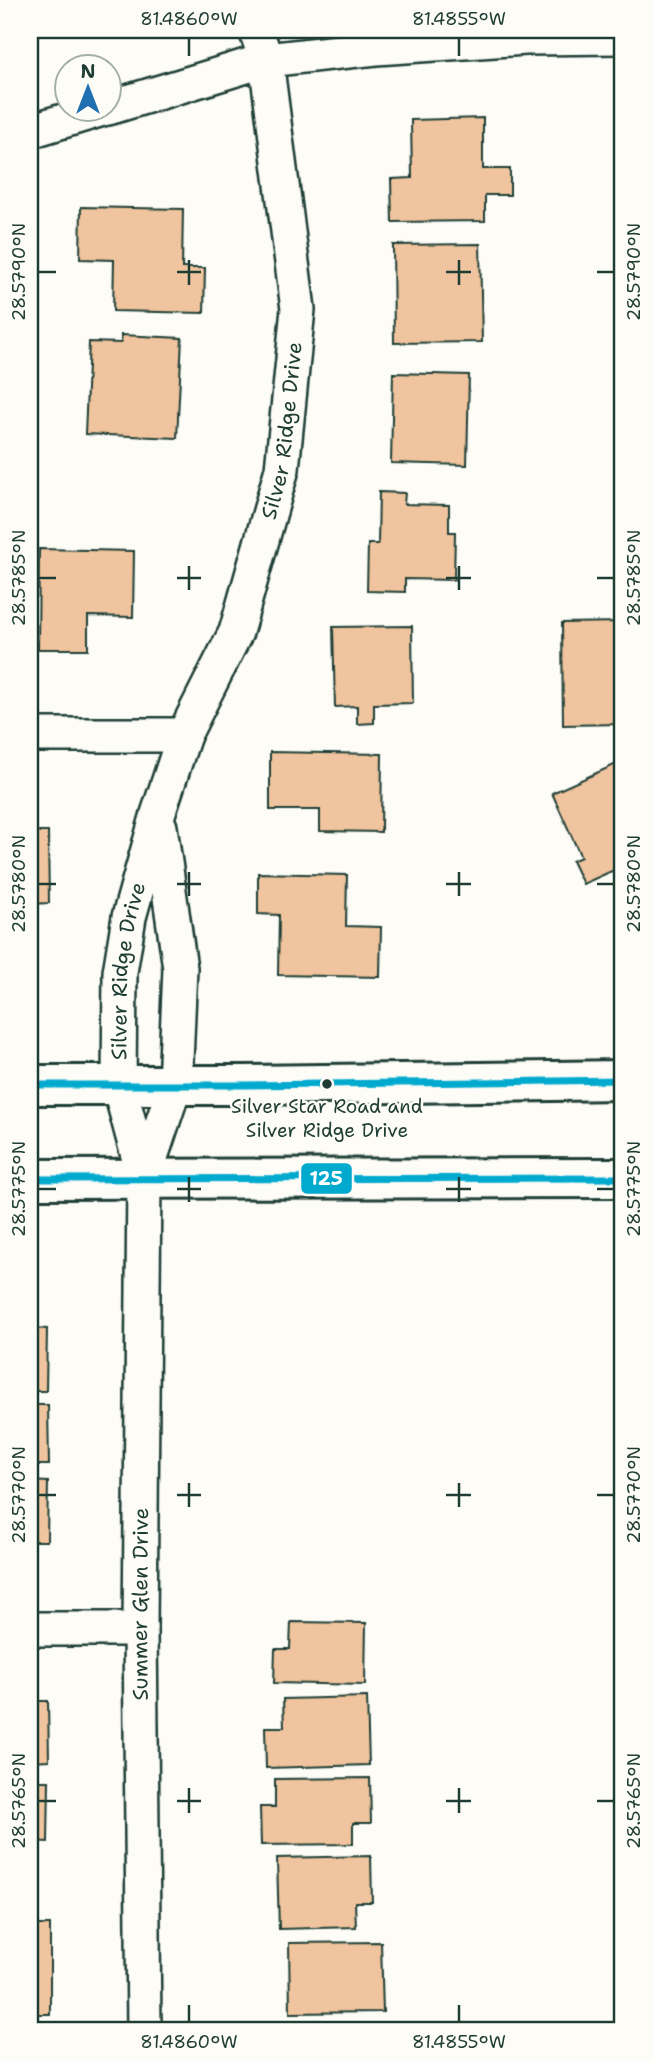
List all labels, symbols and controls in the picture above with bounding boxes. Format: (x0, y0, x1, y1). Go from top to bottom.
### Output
text: 81.4860°W (140, 7, 238, 31)
text: 81.4855°W (412, 7, 506, 31)
north arrow (52, 52, 122, 122)
text: N (80, 59, 96, 84)
text: 28.5790°N (7, 223, 31, 321)
text: 28.5790°N (622, 223, 646, 321)
street label: Silver Ridge Drive (254, 340, 309, 523)
text: 28.5785°N (7, 530, 31, 626)
text: 28.5785°N (622, 530, 646, 626)
text: 28.5780°N (7, 835, 31, 933)
text: 28.5780°N (622, 835, 646, 933)
street label: Silver Ridge Drive (105, 879, 152, 1060)
marker: Silver Star Road and Silver Ridge Drive (320, 1077, 334, 1091)
place label: Silver Star Road and Silver Ridge Drive (231, 1094, 423, 1143)
text: 28.5775°N (7, 1141, 31, 1237)
text: 28.5775°N (622, 1141, 646, 1237)
line badge: 125 (300, 1162, 353, 1195)
text: 125 (309, 1166, 343, 1191)
text: 28.5770°N (7, 1446, 31, 1544)
text: 28.5770°N (622, 1446, 646, 1544)
street label: Summer Glen Drive (126, 1507, 155, 1701)
text: 28.5765°N (7, 1753, 31, 1849)
text: 28.5765°N (622, 1753, 646, 1849)
text: 81.4860°W (140, 2030, 238, 2054)
text: 81.4855°W (412, 2030, 506, 2054)

